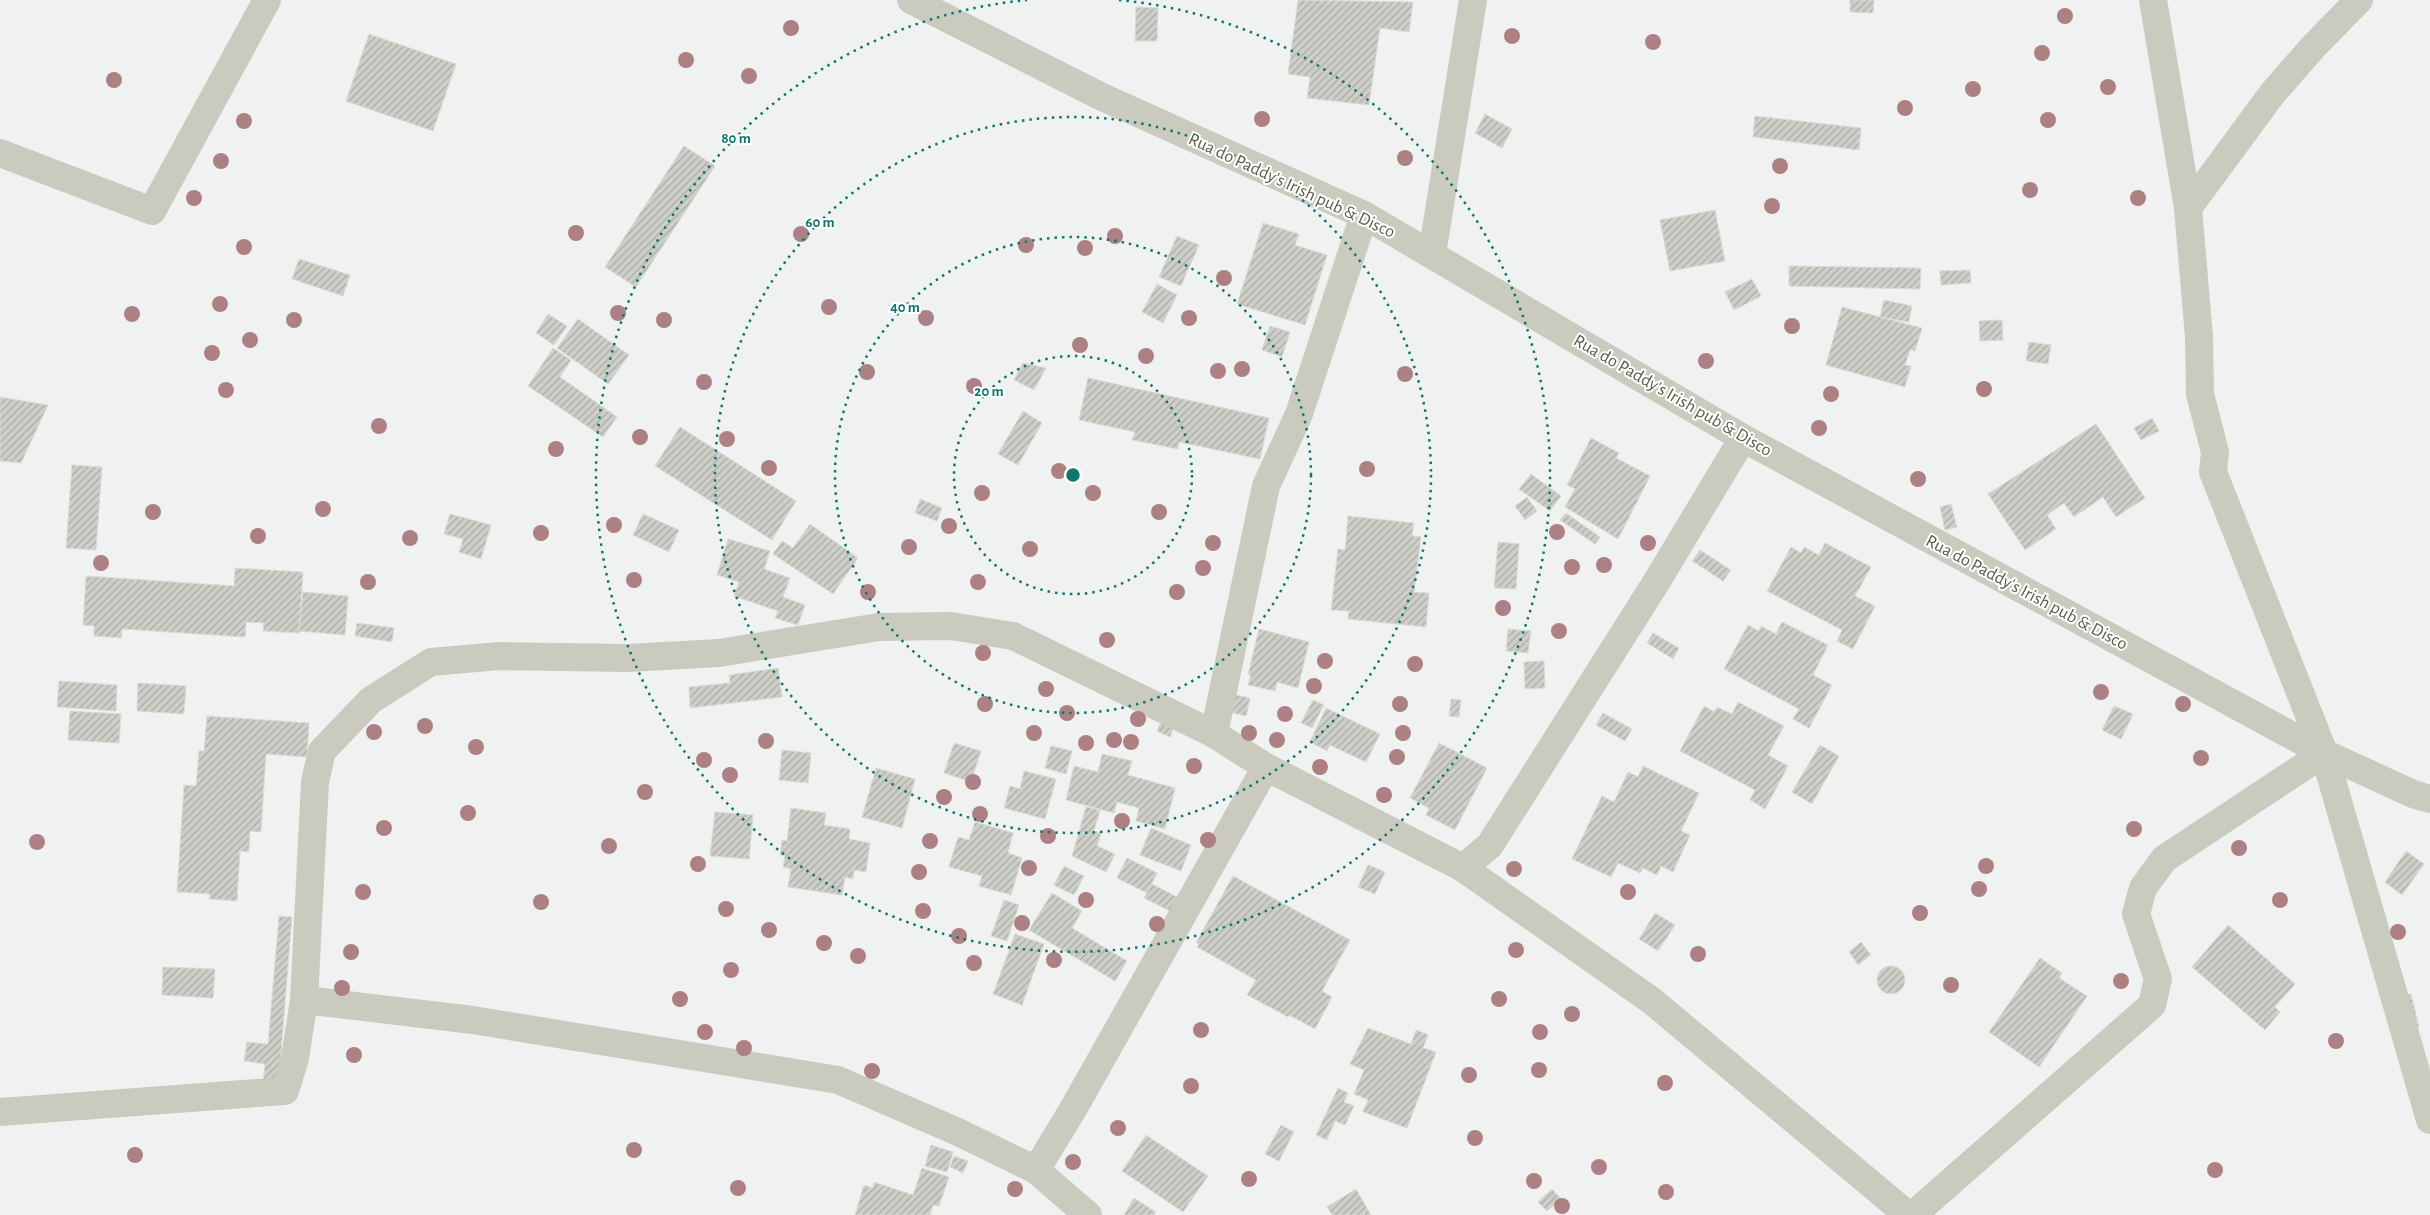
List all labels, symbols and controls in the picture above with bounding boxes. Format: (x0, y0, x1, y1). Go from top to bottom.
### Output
street label: Rua do Paddy's Irish pub & Disco (1186, 130, 1398, 242)
text: 80 m (721, 131, 751, 146)
text: 60 m (805, 215, 835, 230)
text: 40 m (890, 300, 920, 315)
street label: Rua do Paddy's Irish pub & Disco (1570, 332, 1775, 460)
text: 20 m (974, 384, 1004, 399)
centre of rings (1064, 466, 1082, 484)
street label: Rua do Paddy's Irish pub & Disco (1923, 532, 2130, 654)

